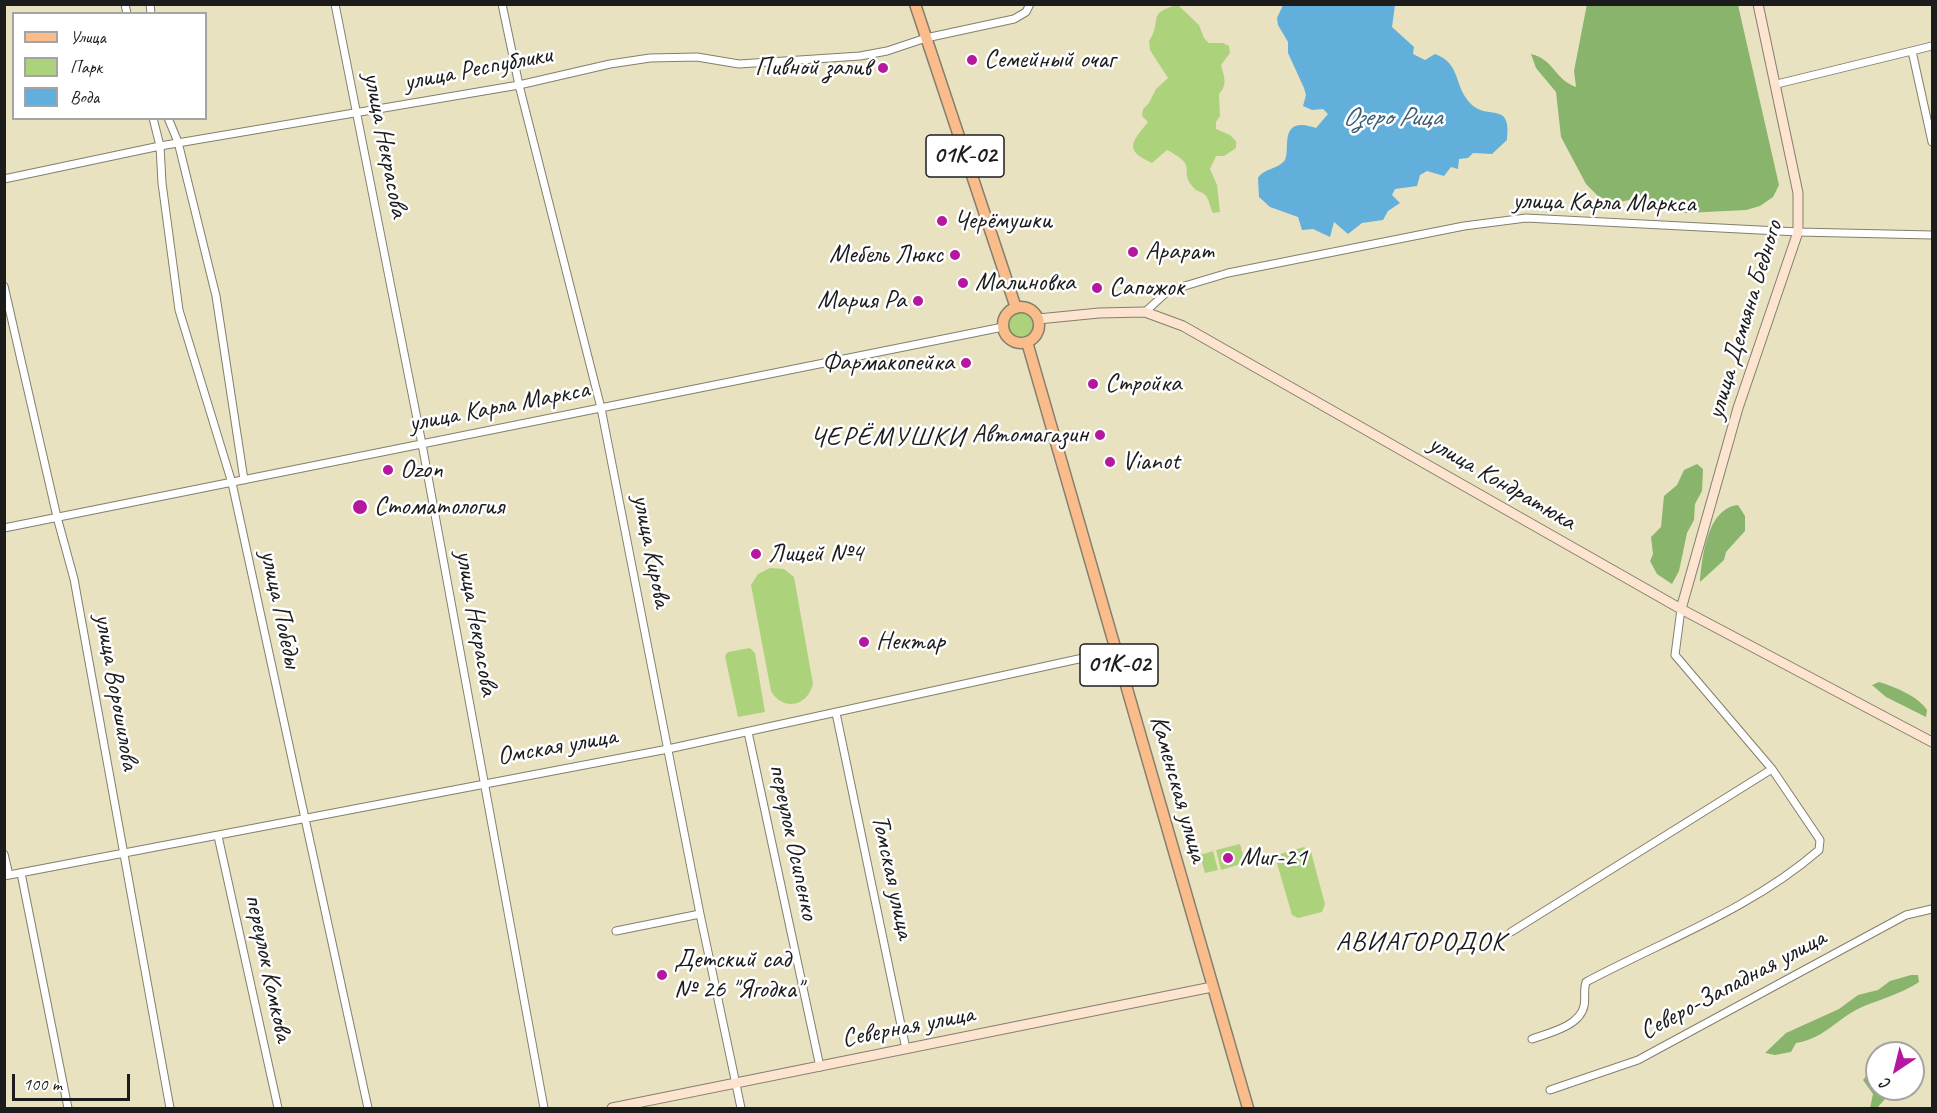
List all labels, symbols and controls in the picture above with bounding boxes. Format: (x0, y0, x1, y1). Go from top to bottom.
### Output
legend (12, 12, 207, 120)
text: Улица (70, 26, 106, 48)
street label: улица Республики (401, 39, 555, 99)
place label: Семейный очаг (984, 44, 1115, 76)
place label: Пивной залив (755, 52, 871, 84)
marker: Семейный очаг (965, 53, 979, 67)
text: Парк (70, 56, 102, 78)
marker: Пивной залив (876, 61, 890, 75)
street label: улица Некрасова (356, 70, 414, 220)
text: Вода (70, 86, 99, 108)
water label: Озеро Рица (1342, 102, 1442, 134)
road number: 01К-02 (926, 135, 1004, 177)
street label: улица Карла Маркса (1512, 186, 1696, 220)
place label: Черёмушки (954, 205, 1052, 237)
marker: Черёмушки (935, 214, 949, 228)
street label: улица Демьяна Бедного (1700, 217, 1790, 423)
place label: Арарат (1145, 236, 1214, 268)
place label: Мебель Люкс (829, 239, 943, 271)
marker: Арарат (1126, 245, 1140, 259)
marker: Мебель Люкс (948, 248, 962, 262)
place label: Малиновка (975, 267, 1075, 299)
place label: Сапожок (1109, 272, 1184, 304)
marker: Малиновка (956, 276, 970, 290)
marker: Сапожок (1090, 281, 1104, 295)
place label: Мария Ра (817, 285, 906, 317)
marker: Мария Ра (911, 294, 925, 308)
place label: Фармакопейка (822, 347, 954, 379)
marker: Фармакопейка (959, 356, 973, 370)
place label: Стройка (1105, 368, 1181, 400)
street label: улица Карла Маркса (406, 374, 592, 440)
marker: Стройка (1086, 377, 1100, 391)
place label: Автомагазин (972, 419, 1088, 451)
district label: ЧЕРЁМУШКИ (811, 422, 965, 454)
marker: Автомагазин (1093, 428, 1107, 442)
street label: улица Кондратюка (1423, 428, 1581, 538)
place label: Vianot (1122, 446, 1180, 478)
place label: Ozon (400, 454, 443, 486)
marker: Vianot (1103, 455, 1117, 469)
marker: Ozon (381, 463, 395, 477)
place label: Стоматология (374, 491, 504, 523)
street label: улица Кирова (625, 492, 677, 610)
marker: Стоматология (351, 498, 369, 516)
place label: Лицей №4 (768, 538, 863, 570)
street label: улица Победы (252, 547, 308, 671)
marker: Лицей №4 (749, 547, 763, 561)
street label: улица Некрасова (448, 548, 504, 698)
street label: улица Ворошилова (87, 611, 145, 773)
place label: Нектар (876, 626, 945, 658)
marker: Нектар (857, 635, 871, 649)
road number: 01К-02 (1080, 644, 1158, 686)
street label: Каменская улица (1142, 712, 1214, 866)
street label: Омская улица (495, 721, 619, 773)
street label: переулок Осипенко (761, 761, 825, 923)
street label: Томская улица (864, 812, 920, 942)
place label: Миг-21 (1240, 842, 1307, 874)
marker: Миг-21 (1221, 851, 1235, 865)
street label: переулок Комкова (237, 891, 299, 1045)
street label: Северо-Западная улица (1635, 923, 1831, 1047)
district label: АВИАГОРОДОК (1335, 927, 1507, 959)
place label: Детский сад № 26 "Ягодка" (674, 944, 802, 1006)
marker: Детский сад № 26 "Ягодка" (655, 968, 669, 982)
street label: Северная улица (839, 999, 977, 1055)
north arrow (1865, 1041, 1925, 1101)
scale bar (15, 1062, 134, 1100)
text: 100 m (23, 1073, 62, 1095)
text: С (1877, 1074, 1895, 1095)

